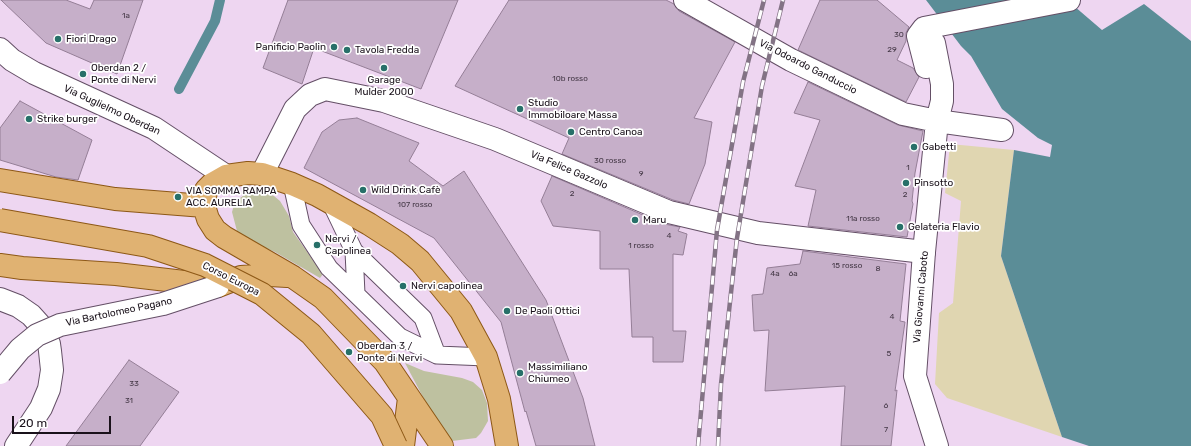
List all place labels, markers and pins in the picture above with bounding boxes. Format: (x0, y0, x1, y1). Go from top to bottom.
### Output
place label: Fiori Drago (66, 33, 117, 45)
marker: Fiori Drago (53, 34, 63, 44)
place label: Panificio Paolin (256, 41, 326, 53)
marker: Panificio Paolin (329, 42, 339, 52)
place label: Tavola Fredda (355, 44, 419, 56)
marker: Tavola Fredda (342, 45, 352, 55)
place label: Oberdan 2 / Ponte di Nervi (91, 62, 156, 86)
marker: Garage Mulder 2000 (379, 63, 389, 73)
marker: Oberdan 2 / Ponte di Nervi (78, 69, 88, 79)
place label: Garage Mulder 2000 (354, 74, 414, 98)
place label: Studio Immobiloare Massa (528, 97, 617, 120)
marker: Studio Immobiloare Massa (515, 104, 525, 114)
place label: Strike burger (37, 113, 97, 125)
marker: Strike burger (24, 114, 34, 124)
place label: Centro Canoa (579, 126, 643, 138)
marker: Centro Canoa (566, 127, 576, 137)
place label: Gabetti (922, 141, 956, 153)
marker: Gabetti (909, 142, 919, 152)
place label: Pinsotto (914, 177, 953, 189)
marker: Pinsotto (901, 178, 911, 188)
place label: Wild Drink Cafè (371, 184, 441, 196)
place label: VIA SOMMA RAMPA ACC. AURELIA (186, 185, 276, 208)
marker: Wild Drink Cafè (358, 185, 368, 195)
marker: VIA SOMMA RAMPA ACC. AURELIA (173, 192, 183, 202)
place label: Maru (643, 214, 666, 226)
marker: Maru (630, 215, 640, 225)
place label: Gelateria Flavio (908, 221, 979, 233)
marker: Gelateria Flavio (895, 222, 905, 232)
place label: Nervi / Capolinea (325, 233, 371, 256)
marker: Nervi / Capolinea (312, 240, 322, 250)
place label: Nervi capolinea (411, 280, 483, 292)
marker: Nervi capolinea (398, 281, 408, 291)
place label: De Paoli Ottici (515, 305, 580, 317)
marker: De Paoli Ottici (502, 306, 512, 316)
place label: Oberdan 3 / Ponte di Nervi (357, 340, 422, 364)
marker: Oberdan 3 / Ponte di Nervi (344, 347, 354, 357)
place label: Massimiliano Chiumeo (528, 361, 588, 384)
marker: Massimiliano Chiumeo (515, 368, 525, 378)

